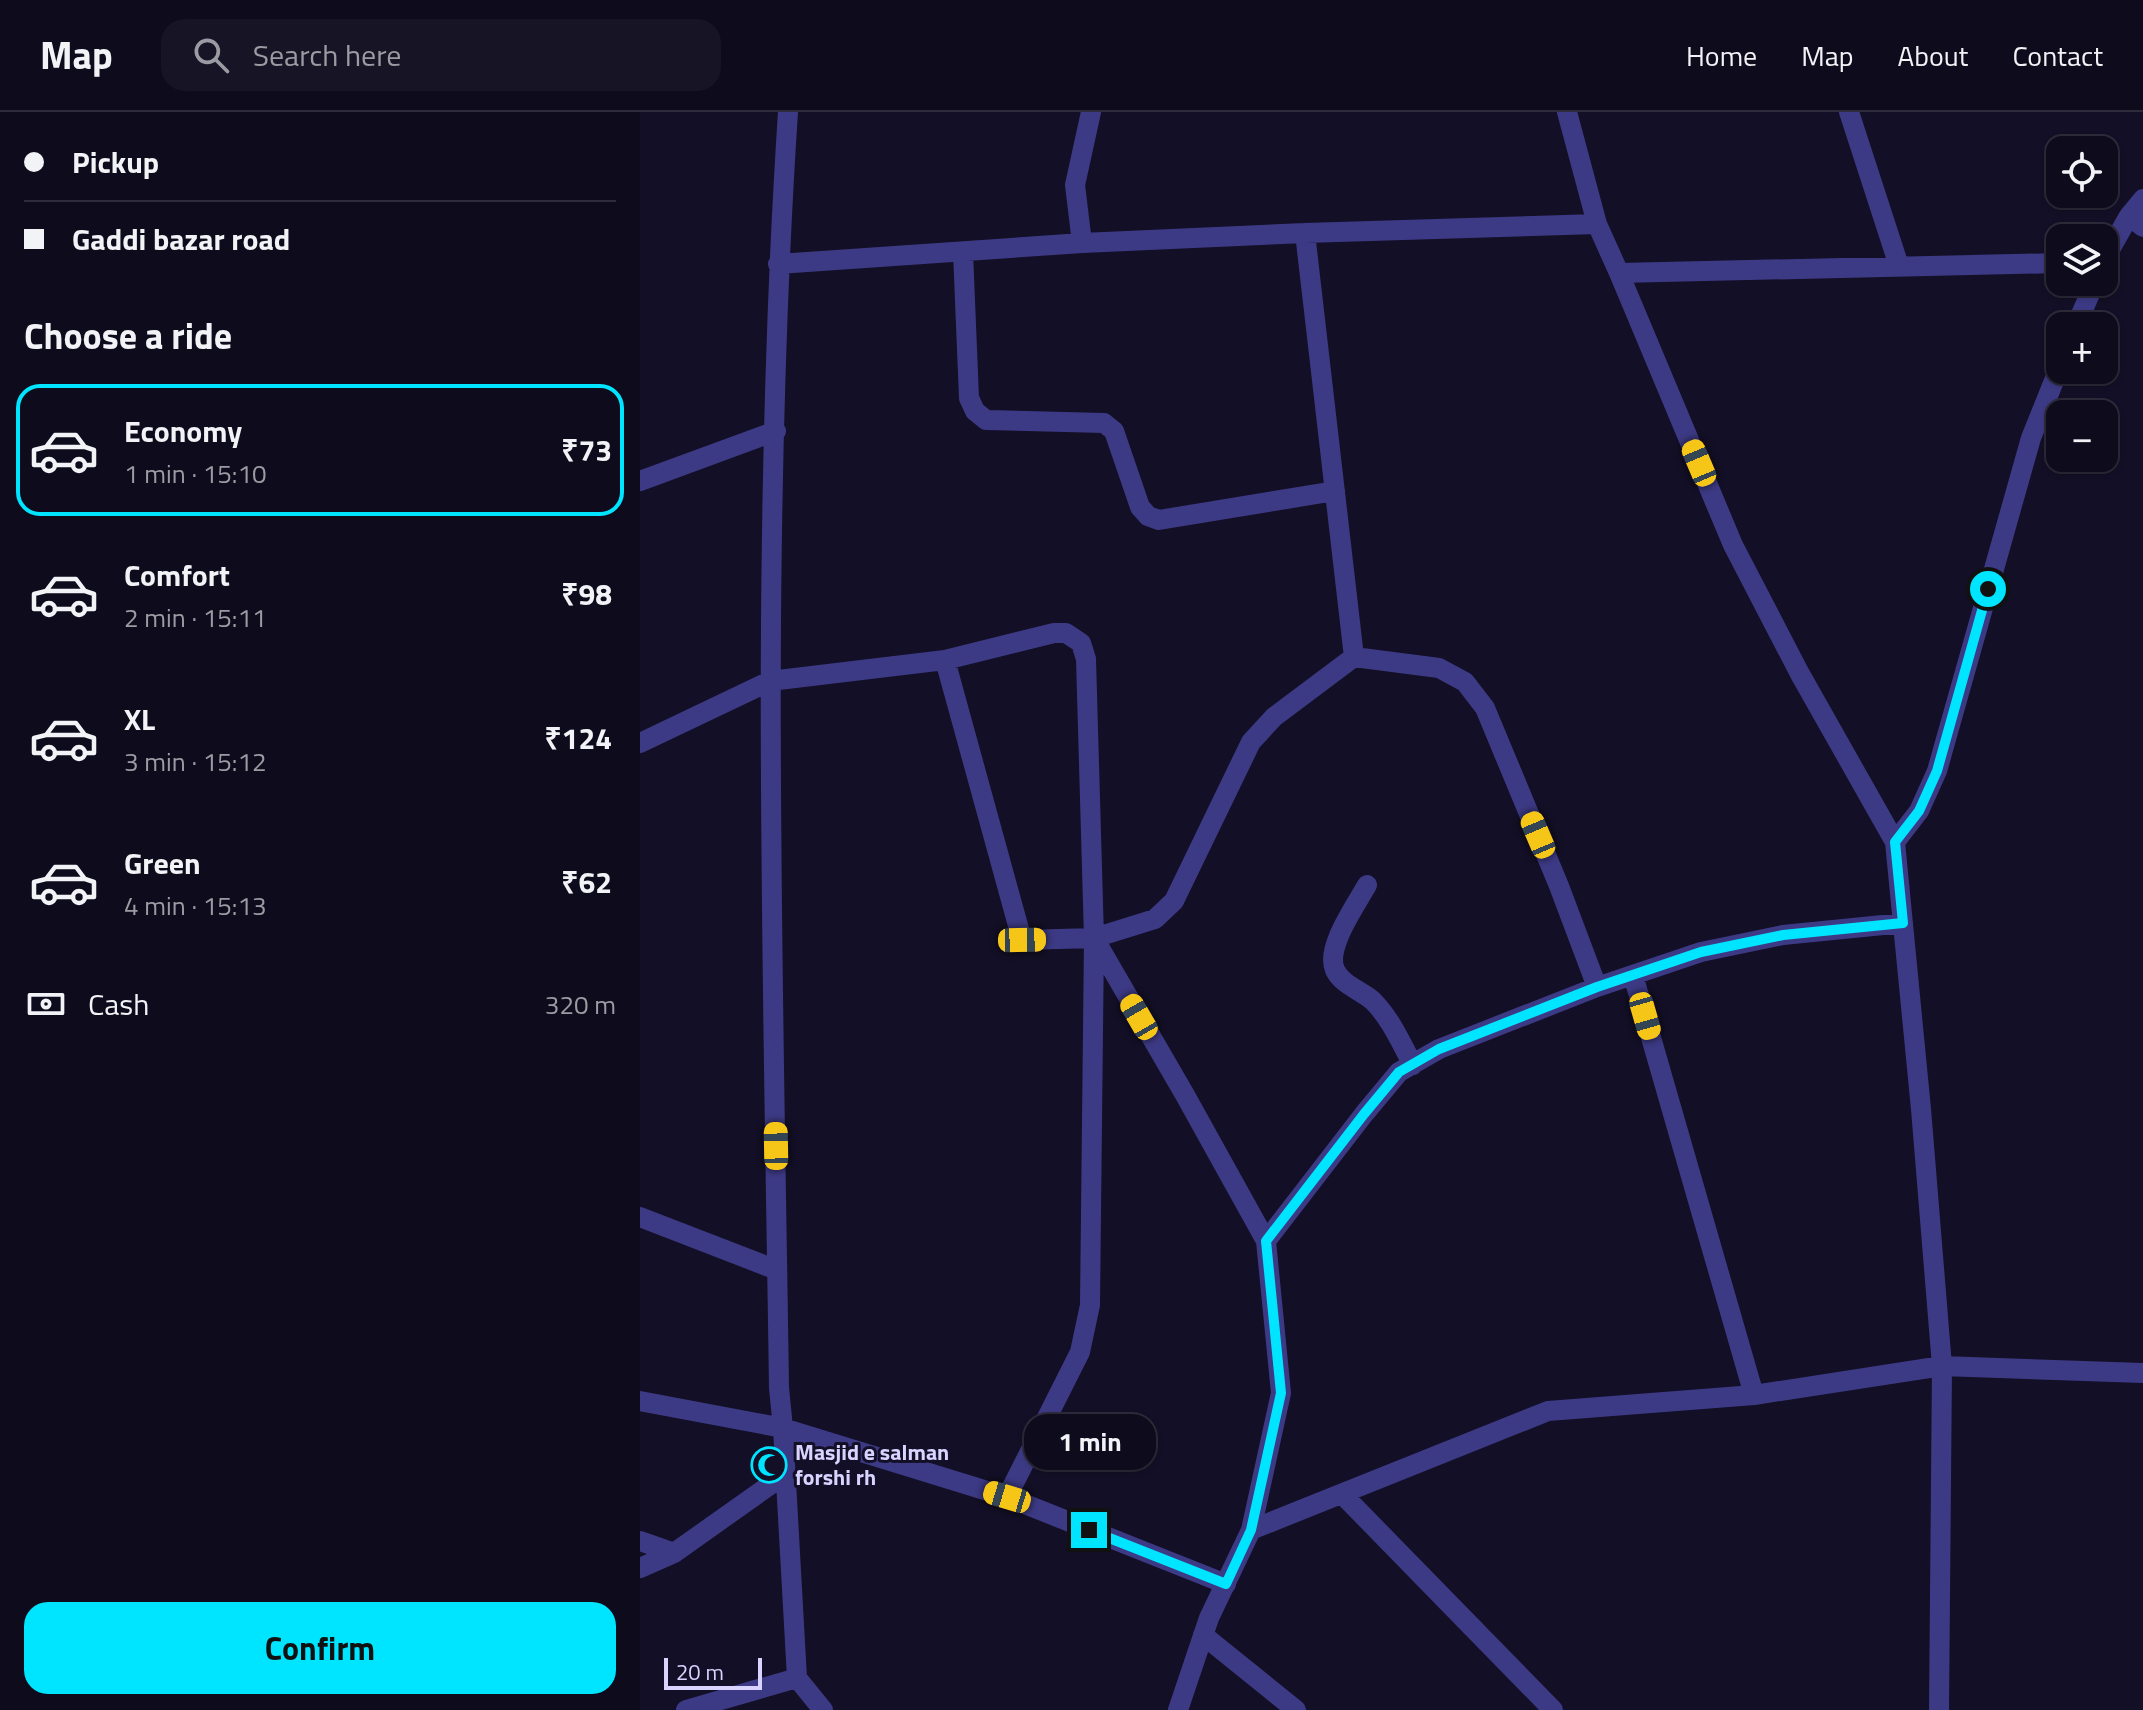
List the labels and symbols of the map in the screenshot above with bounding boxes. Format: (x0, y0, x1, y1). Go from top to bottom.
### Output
car (1679, 436, 1719, 490)
route start (1970, 571, 2006, 607)
car (1518, 808, 1558, 862)
car (998, 928, 1046, 952)
car (1117, 990, 1161, 1044)
car (1627, 990, 1663, 1042)
car (764, 1122, 788, 1170)
callout: 1 min (1023, 1414, 1155, 1470)
place label: Masjid e salman forshi rh (795, 1435, 949, 1494)
mosque icon: Masjid e salman forshi rh (750, 1446, 788, 1484)
car (981, 1479, 1033, 1515)
route end (1071, 1512, 1107, 1548)
scale bar (664, 1654, 762, 1690)

